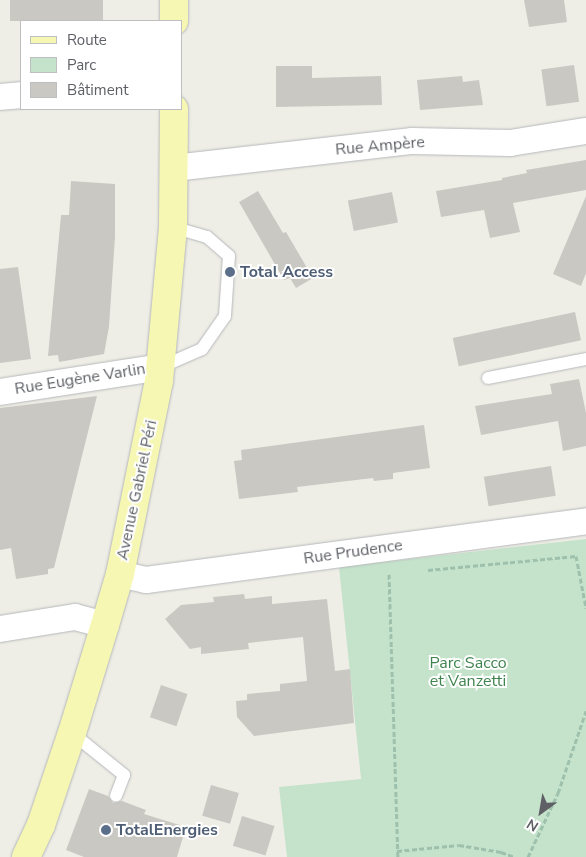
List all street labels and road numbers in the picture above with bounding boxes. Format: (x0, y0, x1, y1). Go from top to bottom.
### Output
street label: Rue Ampère (335, 133, 425, 159)
street label: Rue Eugène Varlin (13, 359, 147, 399)
street label: Avenue Gabriel Péri (113, 418, 161, 562)
street label: Rue Prudence (302, 536, 404, 568)

